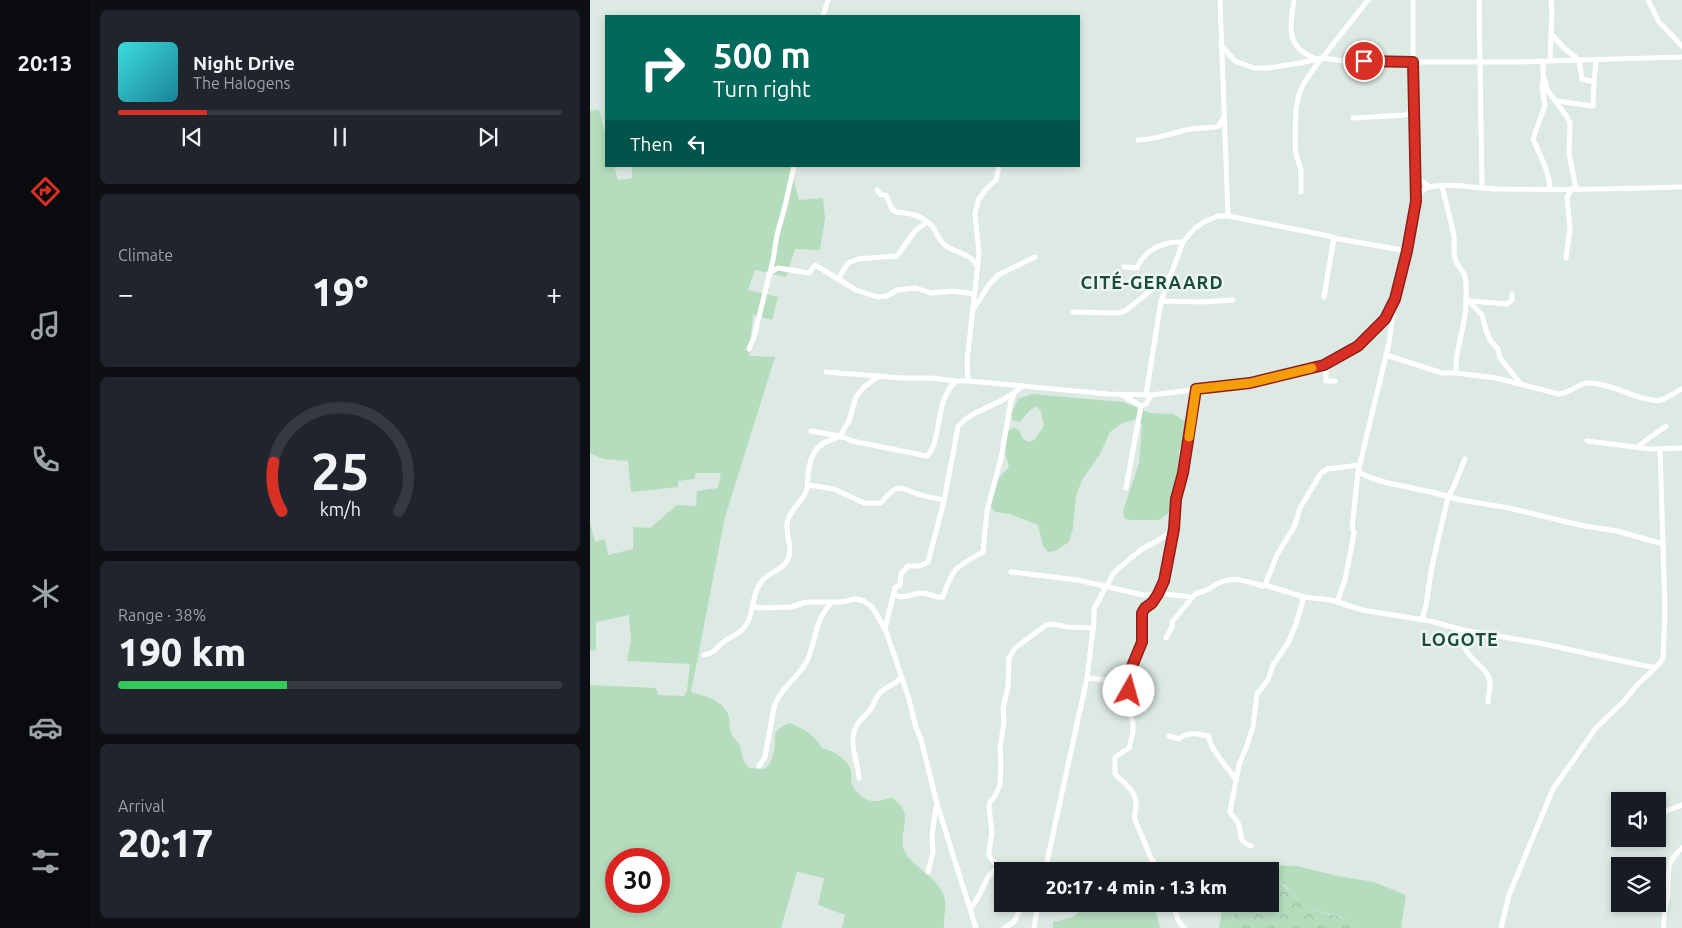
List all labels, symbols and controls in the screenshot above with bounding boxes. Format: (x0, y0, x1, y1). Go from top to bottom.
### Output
icon: right (630, 35, 695, 100)
text: 500 m (713, 35, 811, 75)
pin (1343, 40, 1385, 82)
icon: arrive (1350, 47, 1378, 75)
text: 20:13 (17, 50, 73, 75)
text: Night Drive (193, 52, 295, 74)
text: The Halogens (193, 74, 291, 92)
text: Turn right (713, 76, 811, 101)
icon: previous (178, 123, 206, 151)
icon: pause (326, 123, 354, 151)
icon: next (474, 123, 502, 151)
icon: left (683, 130, 711, 158)
text: Then (630, 133, 673, 155)
icon: directions (28, 174, 63, 209)
text: Climate (118, 246, 173, 264)
text: 19° (312, 271, 368, 313)
district label: CITÉ-GERAARD (1081, 271, 1224, 292)
text: − (118, 278, 134, 309)
text: + (546, 278, 562, 309)
icon: music (28, 308, 63, 343)
icon: phone (28, 442, 63, 477)
text: 25 (311, 442, 369, 500)
text: km/h (319, 499, 361, 519)
icon: climate (28, 576, 63, 611)
text: Range · 38% (118, 606, 206, 624)
district label: LOGOTE (1421, 629, 1499, 649)
text: 190 km (118, 631, 246, 673)
position arrow (1102, 664, 1154, 716)
icon: car (28, 710, 63, 745)
map controls (1611, 792, 1666, 912)
button: sound (1611, 792, 1666, 847)
text: Arrival (118, 797, 165, 815)
text: 20:17 (118, 822, 213, 864)
icon: filters (28, 844, 63, 879)
speed limit sign: 30 (605, 848, 670, 913)
button: layers (1611, 857, 1666, 912)
text: 20:17 · 4 min · 1.3 km (1046, 876, 1227, 898)

